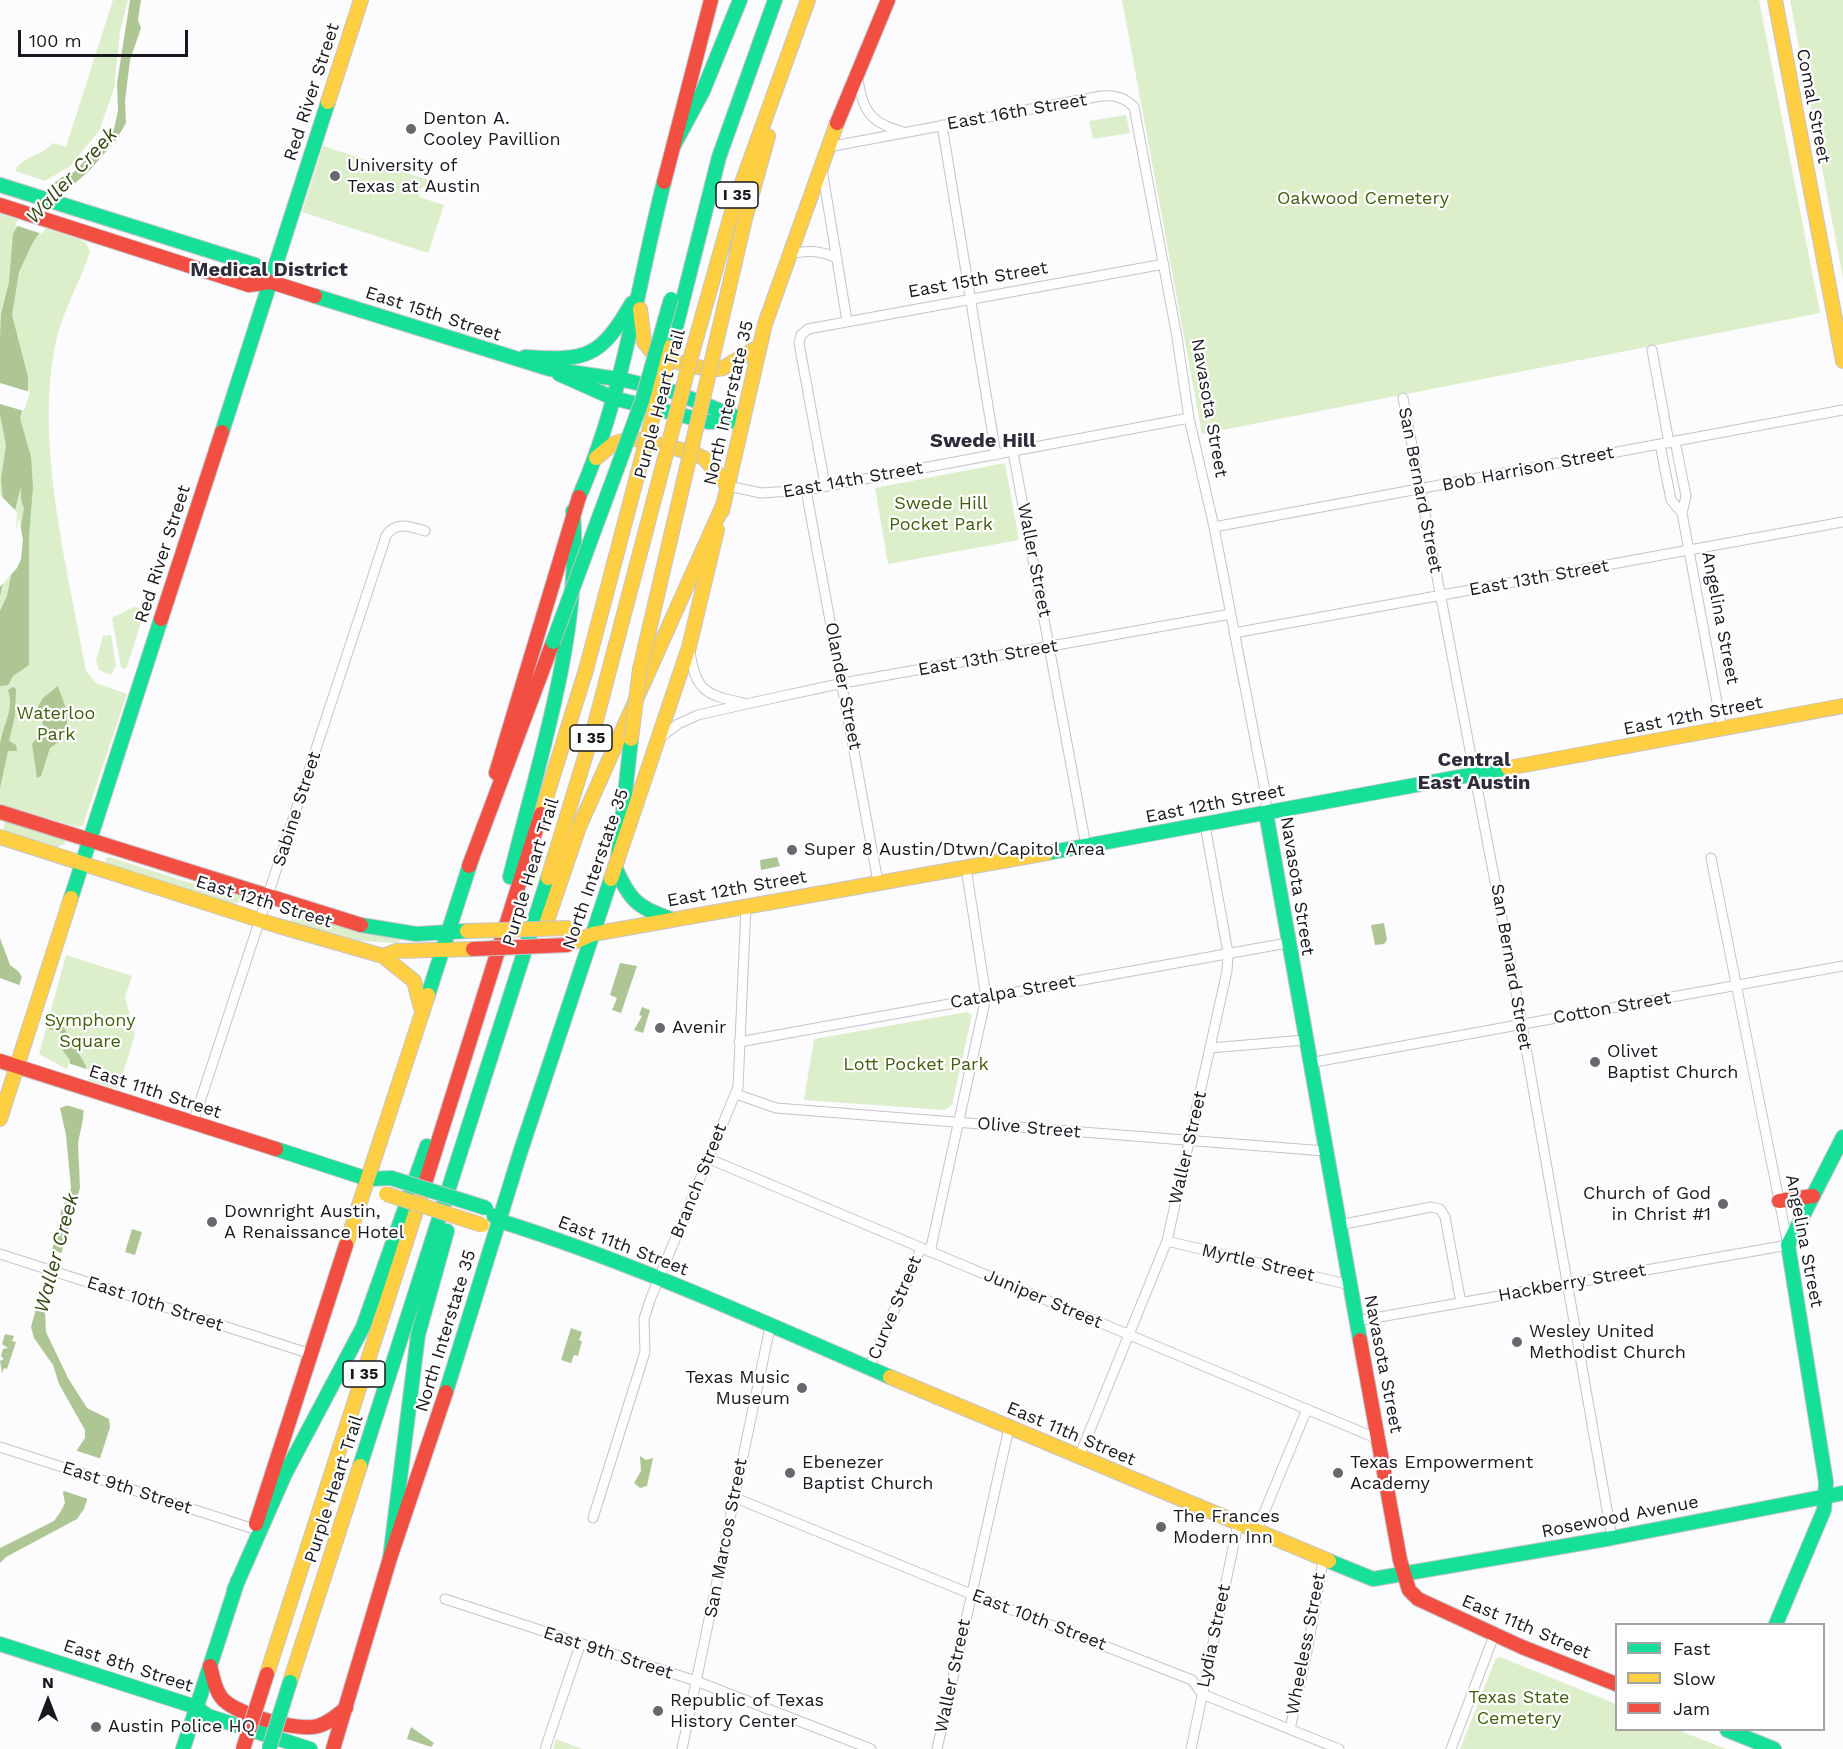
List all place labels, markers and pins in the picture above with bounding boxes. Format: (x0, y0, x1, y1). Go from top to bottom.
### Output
place label: Denton A. Cooley Pavillion (423, 108, 561, 150)
marker: Denton A. Cooley Pavillion (404, 122, 418, 136)
place label: University of Texas at Austin (347, 155, 480, 198)
marker: University of Texas at Austin (328, 169, 342, 183)
place label: Super 8 Austin/Dtwn/Capitol Area (804, 839, 1105, 861)
marker: Super 8 Austin/Dtwn/Capitol Area (785, 843, 799, 857)
place label: Avenir (672, 1017, 726, 1039)
marker: Avenir (653, 1021, 667, 1035)
place label: Olivet Baptist Church (1607, 1041, 1738, 1084)
marker: Olivet Baptist Church (1588, 1055, 1602, 1069)
place label: Church of God in Christ #1 (1583, 1183, 1711, 1226)
marker: Church of God in Christ #1 (1716, 1197, 1730, 1211)
place label: Downright Austin, A Renaissance Hotel (224, 1201, 404, 1244)
marker: Downright Austin, A Renaissance Hotel (205, 1215, 219, 1229)
place label: Wesley United Methodist Church (1529, 1321, 1686, 1364)
marker: Wesley United Methodist Church (1510, 1335, 1524, 1349)
place label: Texas Music Museum (685, 1367, 790, 1410)
marker: Texas Music Museum (795, 1381, 809, 1395)
place label: Ebenezer Baptist Church (802, 1452, 933, 1494)
place label: Texas Empowerment Academy (1350, 1452, 1533, 1494)
marker: Ebenezer Baptist Church (783, 1466, 797, 1480)
marker: Texas Empowerment Academy (1331, 1466, 1345, 1480)
place label: The Frances Modern Inn (1173, 1506, 1280, 1549)
marker: The Frances Modern Inn (1154, 1520, 1168, 1534)
place label: Republic of Texas History Center (670, 1690, 824, 1732)
marker: Republic of Texas History Center (651, 1704, 665, 1718)
place label: Austin Police HQ (108, 1716, 255, 1738)
marker: Austin Police HQ (89, 1720, 103, 1734)

